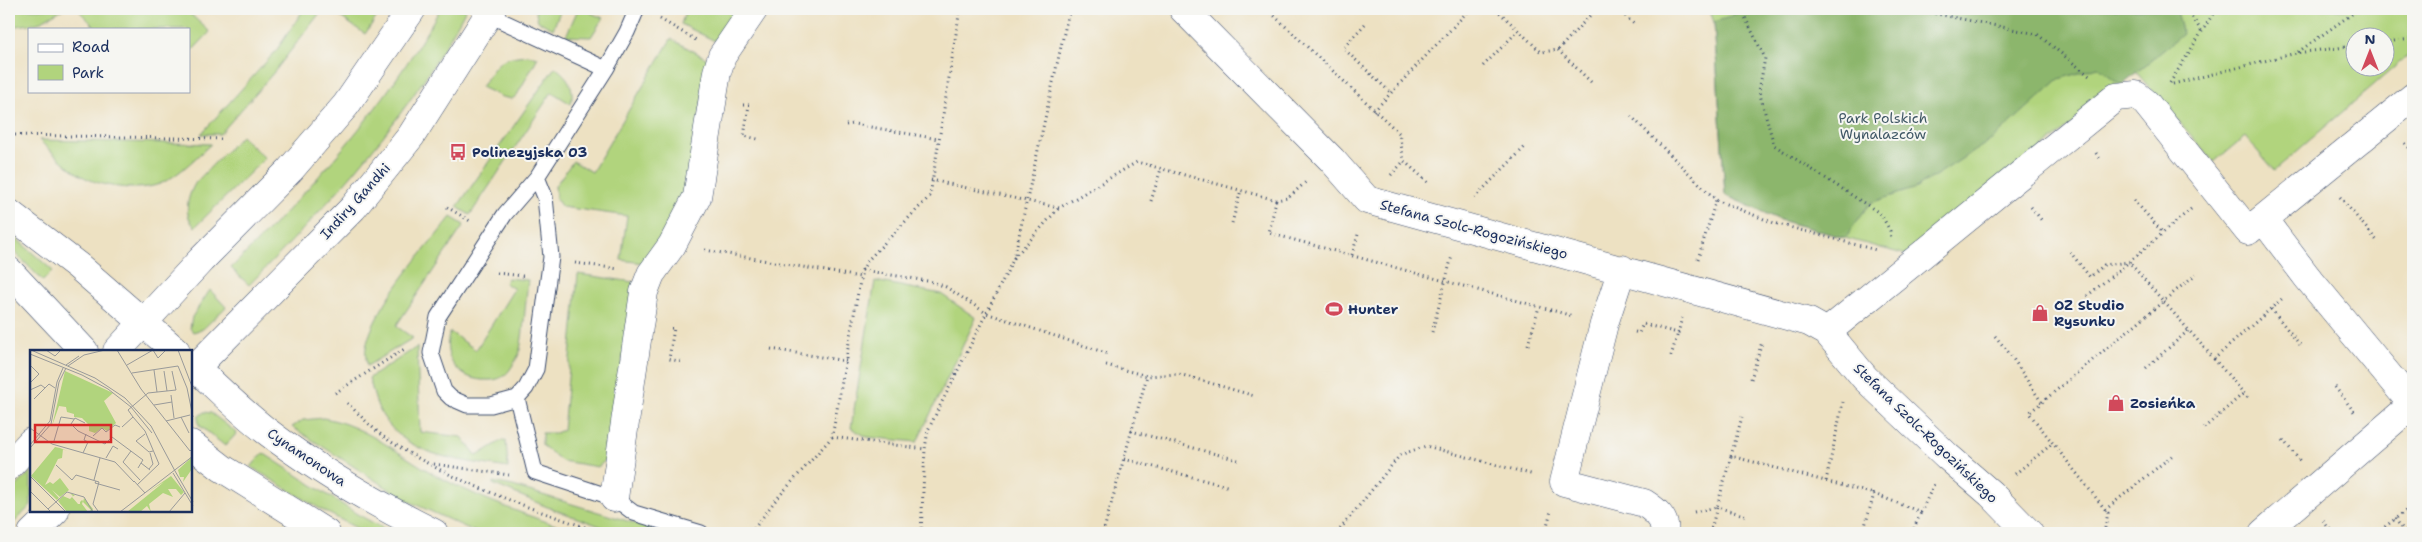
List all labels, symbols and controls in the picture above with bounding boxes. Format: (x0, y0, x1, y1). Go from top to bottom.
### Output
legend (28, 28, 190, 92)
north arrow (2344, 28, 2394, 78)
text: N (2364, 30, 2376, 48)
text: Road (72, 37, 110, 57)
text: Park (72, 63, 104, 83)
park label: Park Polskich Wynalazców (1839, 109, 1927, 143)
bus stop icon: Polinezyjska 03 (448, 142, 468, 162)
place label: Polinezyjska 03 (472, 143, 587, 161)
street label: Indiry Gandhi (316, 159, 394, 243)
street label: Stefana Szolc-Rogozińskiego (1378, 195, 1570, 263)
place label: OZ Studio Rysunku (2054, 296, 2124, 330)
sports icon: Hunter (1324, 299, 1344, 319)
place label: Hunter (1348, 300, 1399, 318)
shop icon: OZ Studio Rysunku (2030, 303, 2050, 323)
inset map (30, 350, 192, 512)
street label: Stefana Szolc-Rogozińskiego (1850, 359, 2002, 507)
shop icon: Zosieńka (2106, 393, 2126, 413)
place label: Zosieńka (2130, 394, 2196, 412)
street label: Cynamonowa (264, 424, 350, 490)

